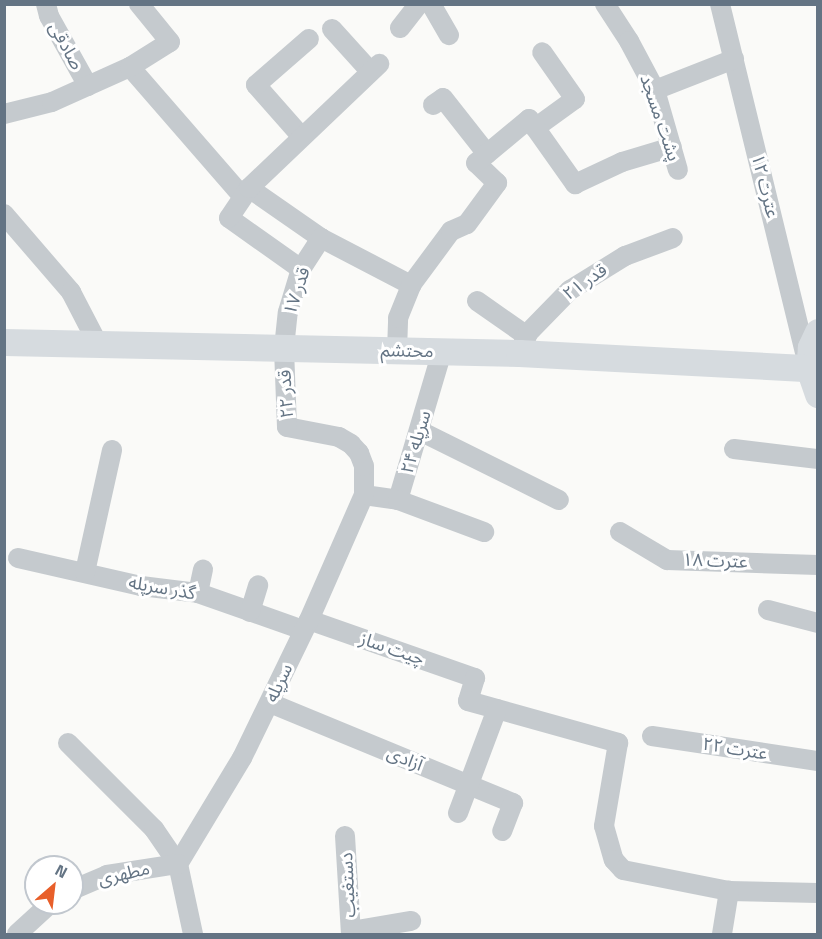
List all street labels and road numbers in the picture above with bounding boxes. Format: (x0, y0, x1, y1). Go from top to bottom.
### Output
street label: صادقی (44, 18, 88, 74)
street label: پشت مسجد (635, 72, 685, 164)
street label: عترت ۱۲ (747, 152, 783, 220)
street label: قدر ۲۱ (559, 259, 611, 305)
street label: قدر ۱۷ (279, 264, 315, 318)
street label: محتشم (380, 340, 434, 362)
street label: قدر ۲۲ (274, 369, 298, 419)
street label: سرپله ۲۴ (396, 408, 436, 476)
street label: عترت ۱۸ (682, 549, 748, 573)
street label: گذر سرپله (127, 571, 197, 605)
street label: چیت ساز (357, 628, 427, 670)
street label: سرپله (261, 660, 297, 706)
street label: عترت ۲۲ (701, 733, 769, 765)
street label: آزادی (384, 742, 426, 776)
street label: دستغیب (336, 852, 360, 918)
street label: مطهری (96, 858, 152, 890)

